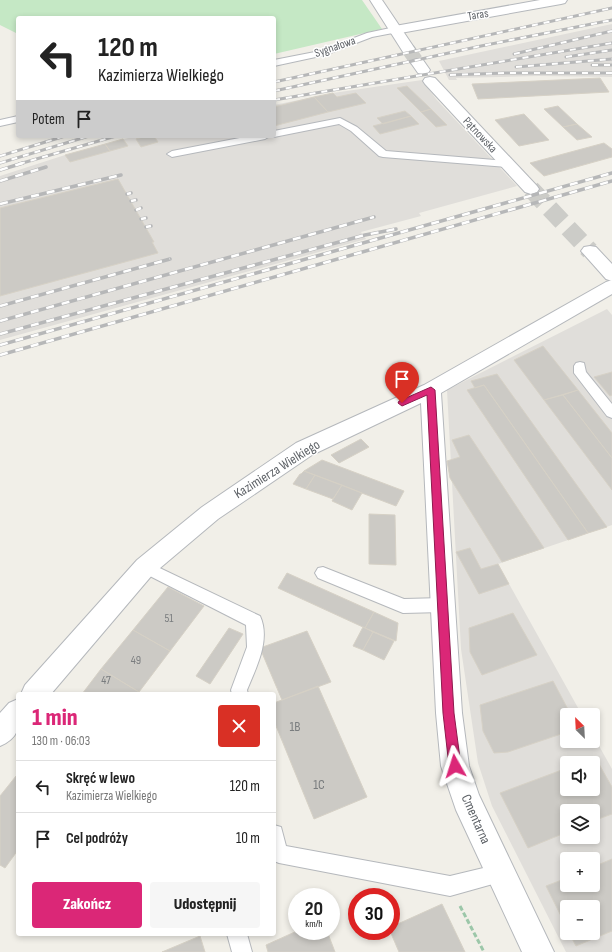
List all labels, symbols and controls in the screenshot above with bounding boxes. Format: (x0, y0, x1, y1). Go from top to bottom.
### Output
street label: Taras (466, 6, 490, 24)
text: 120 m (98, 31, 158, 64)
icon: left (32, 32, 84, 84)
street label: Sygnałowa (313, 33, 358, 61)
text: Kazimierza Wielkiego (98, 65, 224, 86)
icon: arrive (73, 108, 95, 130)
text: Potem (32, 110, 65, 129)
street label: Pątnowska (460, 114, 501, 156)
pin (385, 362, 419, 403)
icon: arrive (391, 368, 413, 390)
street label: Kazimierza Wielkiego (231, 436, 323, 502)
house number: 51 (164, 611, 174, 626)
house number: 49 (131, 653, 141, 668)
house number: 47 (101, 673, 111, 688)
text: 1 min (32, 703, 78, 732)
button: close (218, 705, 260, 747)
north arrow (560, 708, 600, 748)
map controls (560, 708, 600, 940)
house number: 1B (289, 718, 301, 735)
text: 130 m · 06:03 (32, 733, 90, 749)
position arrow (434, 745, 476, 787)
button: sound (560, 756, 600, 796)
text: Skręć w lewo (66, 769, 135, 788)
icon: left (32, 776, 54, 798)
house number: 1C (313, 776, 325, 793)
text: 120 m (230, 777, 260, 796)
text: Kazimierza Wielkiego (66, 788, 157, 804)
street label: Cmentarna (458, 792, 494, 846)
button: layers (560, 804, 600, 844)
icon: arrive (32, 828, 54, 850)
text: Cel podróży (66, 829, 128, 848)
text: 10 m (236, 829, 260, 848)
button: + (560, 852, 600, 892)
button: Zakończ (32, 882, 142, 928)
button: Udostępnij (150, 882, 260, 928)
speed limit sign: 30 (348, 888, 400, 940)
text: 20 (305, 897, 323, 921)
button: − (560, 900, 600, 940)
text: km/h (305, 918, 323, 930)

